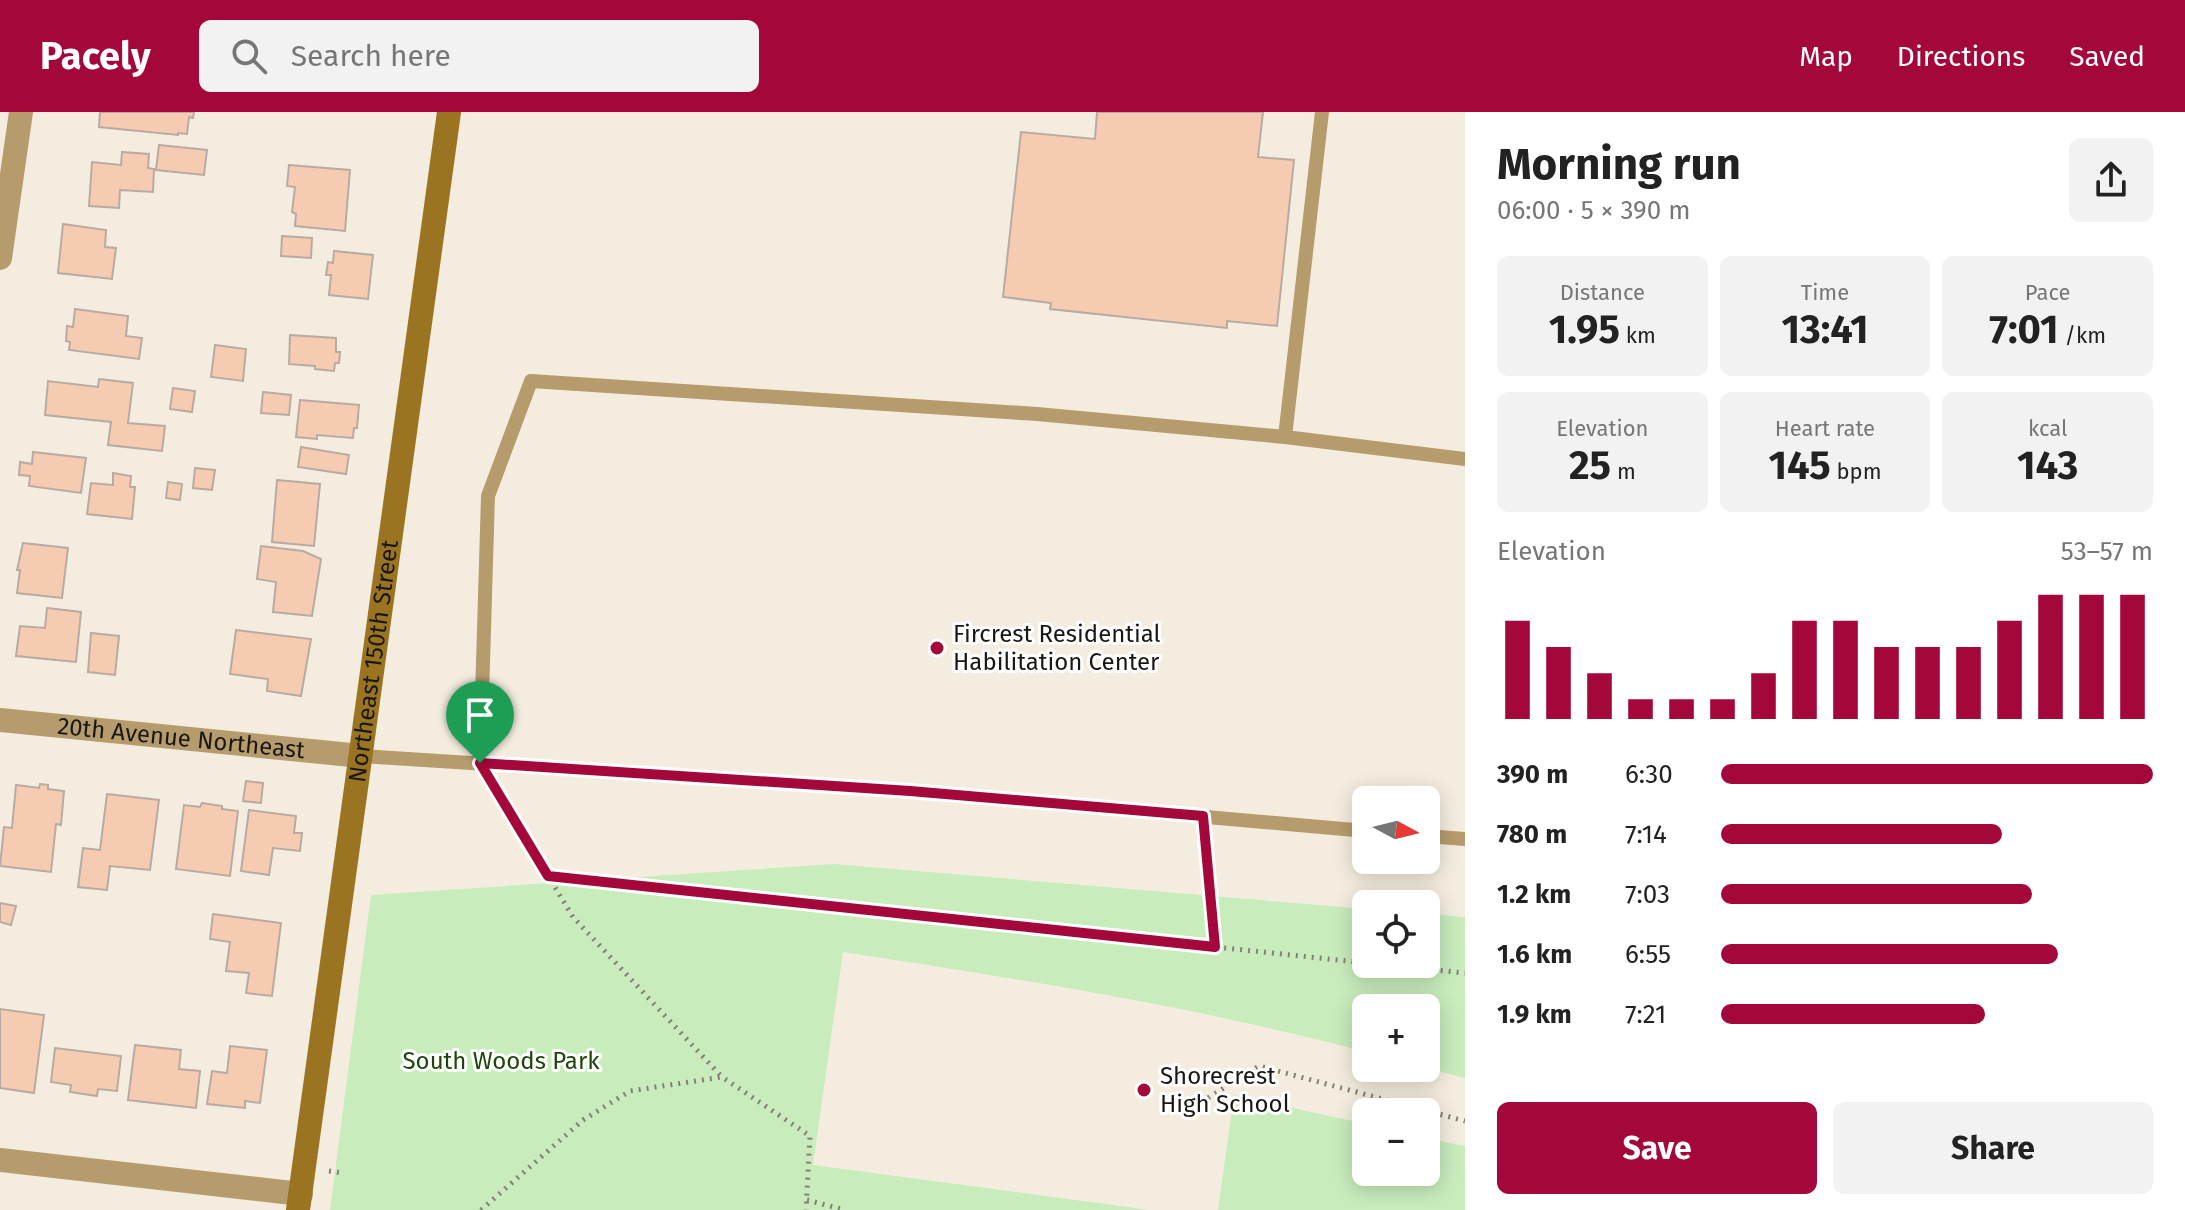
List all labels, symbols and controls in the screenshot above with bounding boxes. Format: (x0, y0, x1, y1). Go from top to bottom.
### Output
search box (199, 20, 759, 92)
text: Pacely (40, 33, 151, 79)
icon: search (227, 34, 271, 78)
text: Search here (291, 38, 451, 74)
text: Map (1799, 40, 1853, 73)
text: Directions (1897, 40, 2025, 73)
text: Saved (2069, 40, 2145, 73)
text: Morning run (1497, 138, 1741, 191)
button: share (2069, 138, 2153, 222)
text: 06:00 · 5 × 390 m (1497, 195, 1690, 226)
text: Distance (1560, 279, 1645, 306)
text: Time (1801, 279, 1849, 306)
text: Pace (2025, 279, 2070, 306)
text: 1.95 (1549, 306, 1620, 354)
text: 13:41 (1781, 306, 1869, 354)
text: 7:01 (1989, 306, 2059, 354)
text: km (1620, 322, 1656, 349)
text: /km (2059, 322, 2106, 349)
text: Elevation (1556, 415, 1648, 442)
text: Heart rate (1775, 415, 1875, 442)
text: kcal (2028, 415, 2067, 442)
text: 25 (1569, 442, 1611, 490)
text: 145 (1768, 442, 1831, 490)
text: 143 (2017, 442, 2078, 490)
text: m (1611, 458, 1636, 485)
text: bpm (1831, 458, 1882, 485)
text: Elevation (1497, 536, 1606, 567)
text: 53–57 m (2061, 536, 2153, 567)
street label: Northeast 150th Street (343, 538, 404, 784)
place label: Fircrest Residential Habilitation Center (953, 620, 1161, 676)
marker: Fircrest Residential Habilitation Center (928, 639, 946, 657)
pin (446, 681, 514, 763)
icon: arrive (458, 693, 502, 737)
street label: 20th Avenue Northeast (56, 712, 306, 764)
text: 390 m (1497, 759, 1568, 790)
text: 6:30 (1625, 759, 1673, 790)
north arrow (1352, 786, 1440, 874)
map controls (1352, 786, 1440, 1186)
text: 780 m (1497, 819, 1567, 850)
text: 7:14 (1625, 819, 1667, 850)
text: 1.2 km (1497, 879, 1571, 910)
text: 7:03 (1625, 879, 1670, 910)
button: locate (1352, 890, 1440, 978)
text: 1.6 km (1497, 939, 1572, 970)
text: 6:55 (1625, 939, 1671, 970)
button: + (1352, 994, 1440, 1082)
text: 1.9 km (1497, 999, 1572, 1030)
text: 7:21 (1625, 999, 1666, 1030)
park label: South Woods Park (403, 1047, 600, 1075)
place label: Shorecrest High School (1160, 1062, 1290, 1118)
marker: Shorecrest High School (1135, 1081, 1153, 1099)
button: − (1352, 1098, 1440, 1186)
button: Save (1497, 1102, 1817, 1194)
button: Share (1833, 1102, 2153, 1194)

